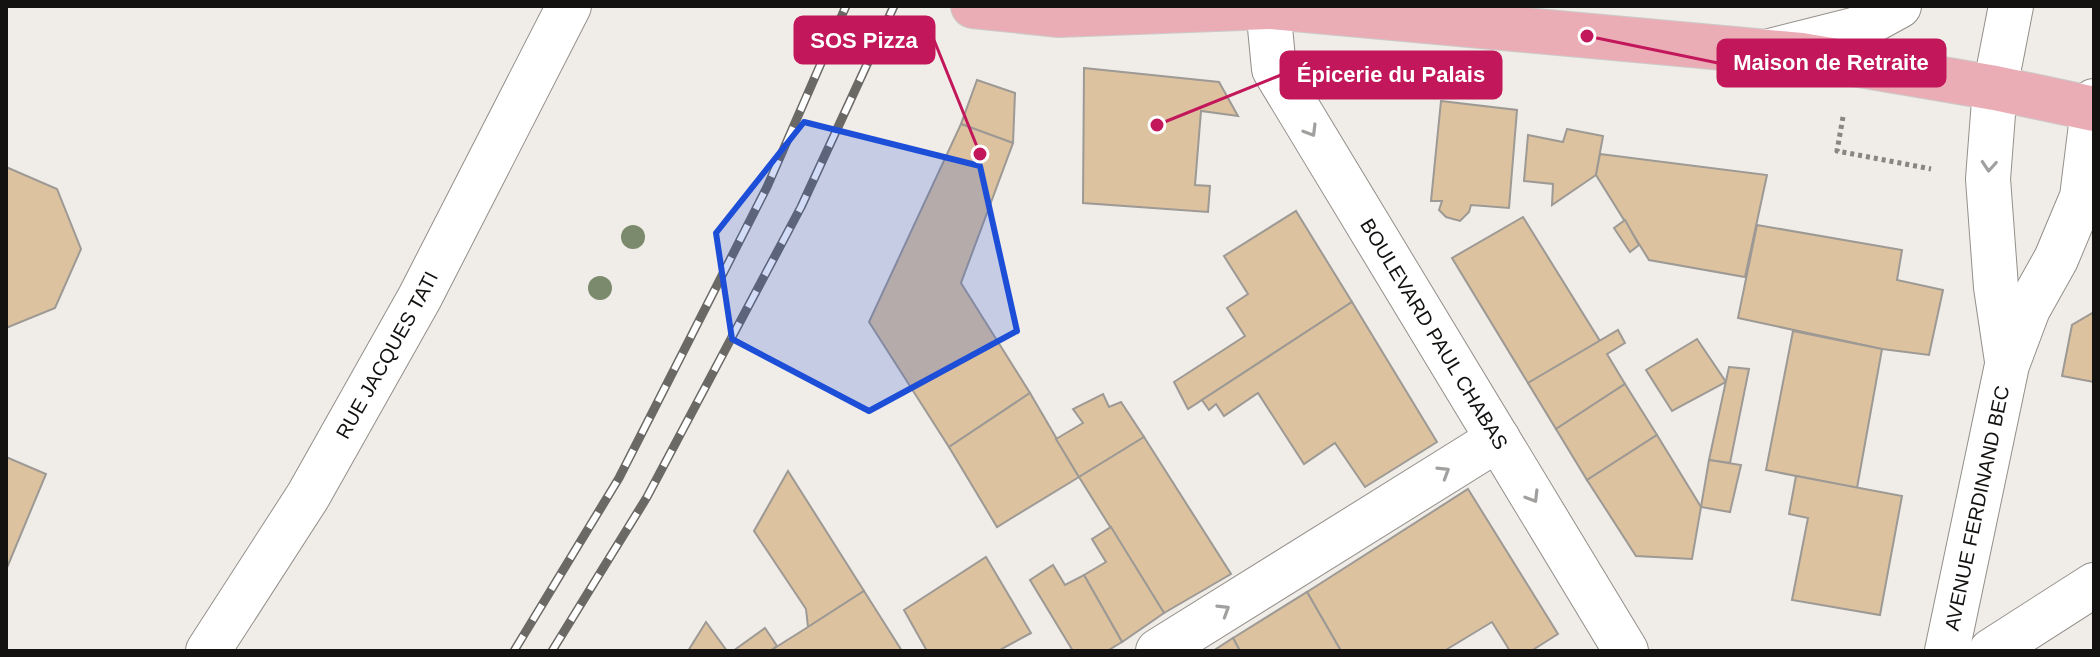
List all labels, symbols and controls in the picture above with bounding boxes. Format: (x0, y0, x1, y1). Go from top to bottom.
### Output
callout: SOS Pizza (795, 17, 934, 63)
text: SOS Pizza (810, 28, 919, 53)
callout: Maison de Retraite (1718, 40, 1945, 86)
text: Maison de Retraite (1733, 50, 1929, 75)
callout: Épicerie du Palais (1281, 52, 1501, 98)
text: Épicerie du Palais (1297, 62, 1485, 87)
one-way arrow (1302, 122, 1317, 137)
one-way arrow (1981, 160, 1998, 173)
street label: BOULEVARD PAUL CHABAS (1356, 215, 1512, 453)
street label: RUE JACQUES TATI (332, 268, 442, 442)
street label: AVENUE FERDINAND BEC (1941, 384, 2013, 633)
one-way arrow (1436, 467, 1450, 482)
one-way arrow (1523, 488, 1539, 503)
one-way arrow (1215, 604, 1230, 619)

